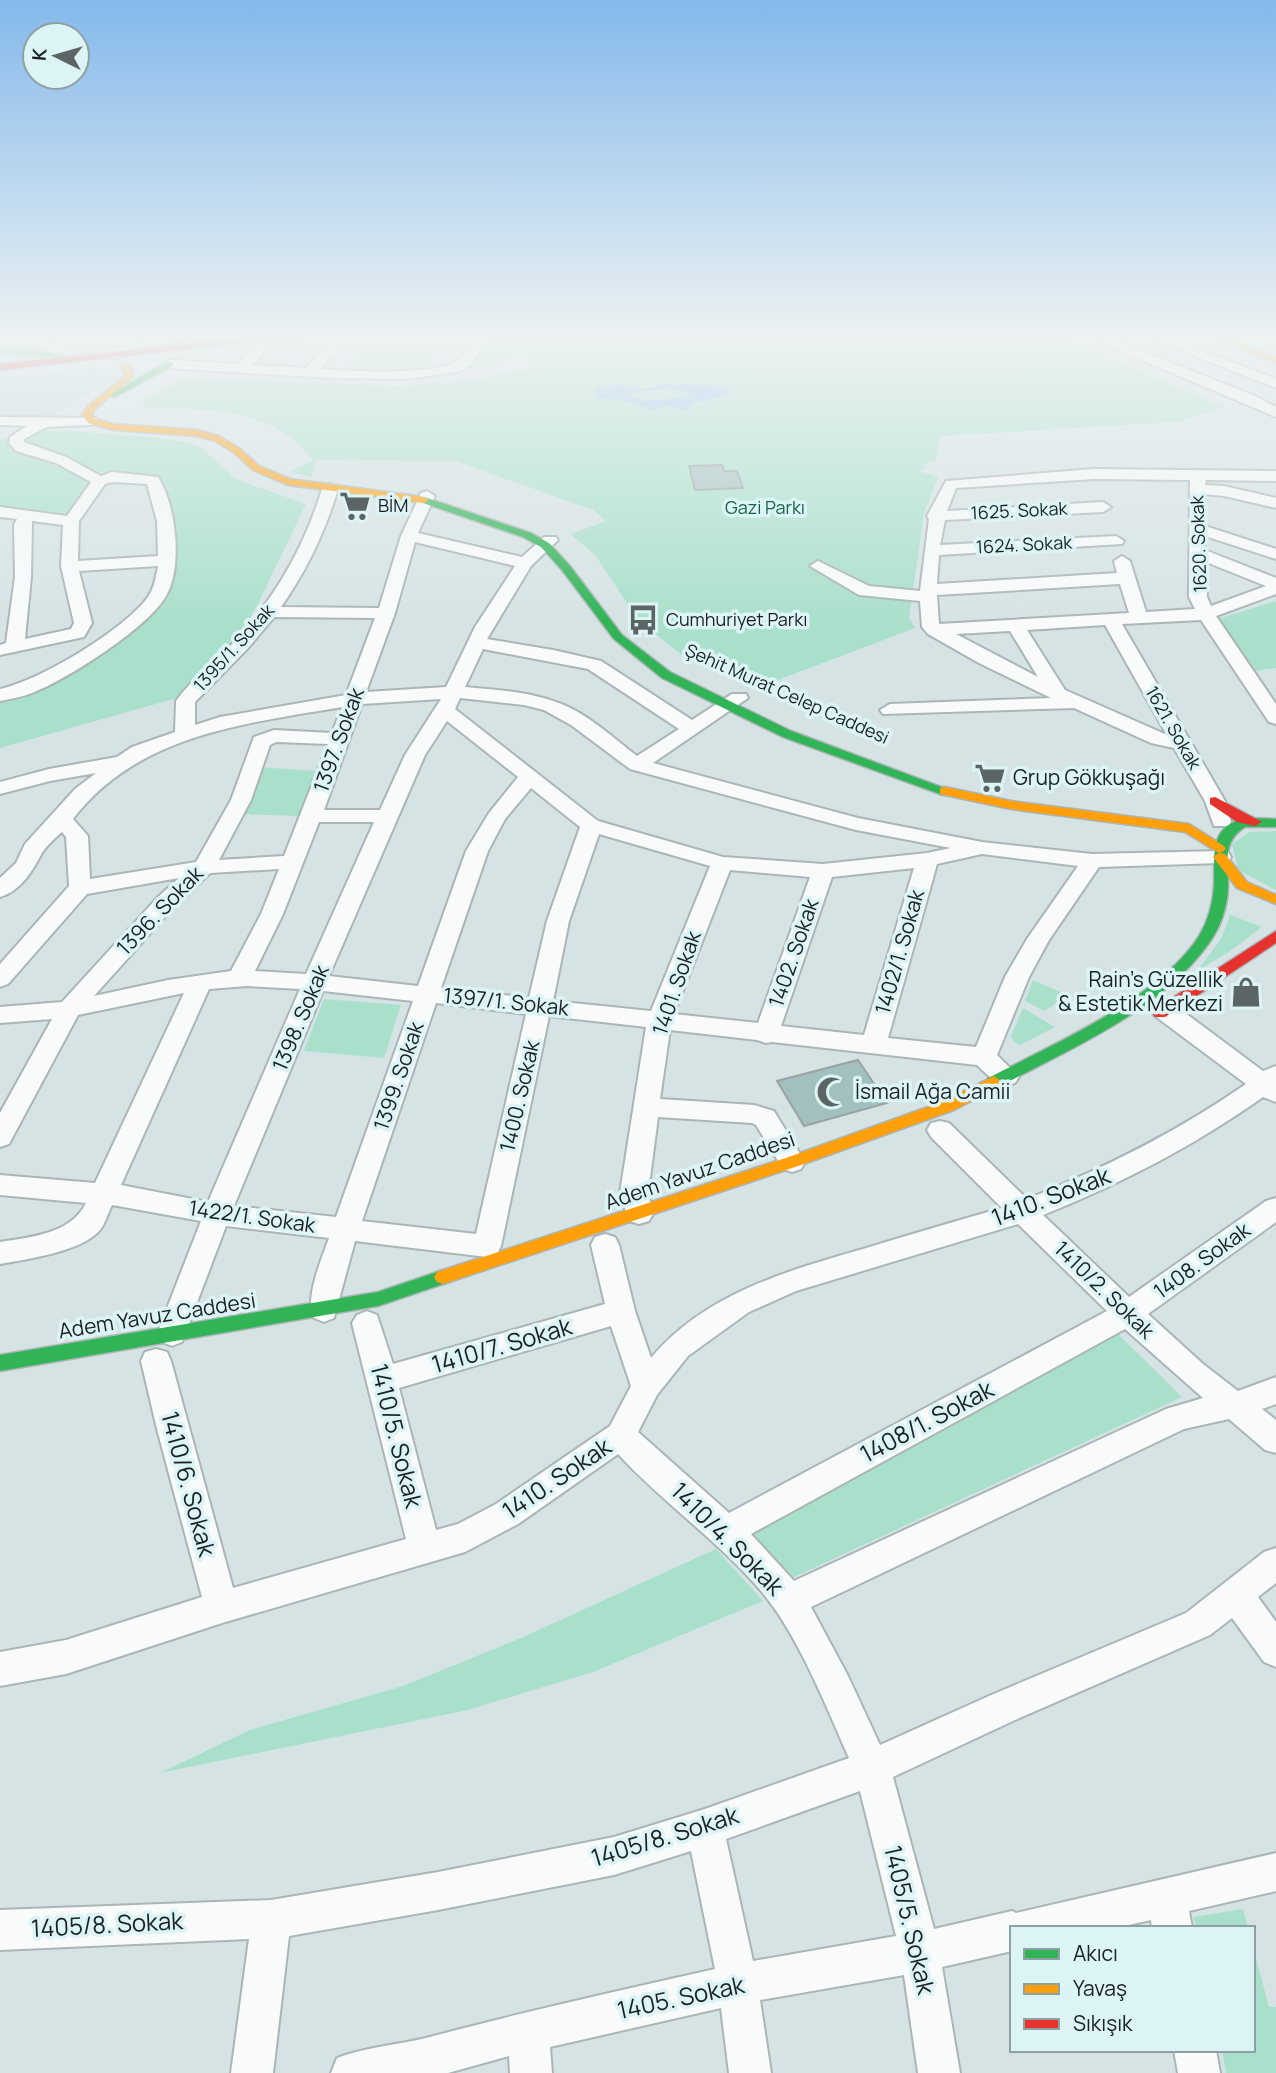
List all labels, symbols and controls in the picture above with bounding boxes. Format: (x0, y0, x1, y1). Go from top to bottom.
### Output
north arrow (21, 21, 91, 91)
text: K (26, 47, 53, 62)
supermarket icon: BİM (338, 489, 372, 523)
place label: BİM (378, 493, 408, 517)
street label: 1620. Sokak (1184, 494, 1212, 593)
park label: Gazi Parkı (725, 495, 805, 519)
street label: 1625. Sokak (970, 495, 1069, 525)
street label: 1624. Sokak (975, 529, 1074, 558)
street label: 1395/1. Sokak (188, 598, 280, 696)
bus stop icon: Cumhuriyet Parkı (626, 603, 660, 637)
place label: Cumhuriyet Parkı (666, 607, 807, 631)
street label: Şehit Murat Celep Caddesi (682, 637, 893, 749)
street label: 1621. Sokak (1140, 681, 1208, 774)
street label: 1397. Sokak (306, 683, 370, 796)
supermarket icon: Grup Gökkuşağı (973, 761, 1007, 795)
place label: Grup Gökkuşağı (1013, 763, 1165, 791)
street label: 1396. Sokak (110, 859, 209, 961)
street label: 1402/1. Sokak (868, 886, 930, 1017)
street label: 1402. Sokak (761, 894, 825, 1011)
street label: 1401. Sokak (645, 926, 707, 1038)
street label: 1398. Sokak (265, 960, 335, 1075)
place label: Rain's Güzellik & Estetik Merkezi (1058, 965, 1224, 1017)
shop icon: Rain's Güzellik & Estetik Merkezi (1229, 975, 1263, 1009)
street label: 1397/1. Sokak (442, 980, 571, 1022)
street label: 1399. Sokak (366, 1017, 430, 1134)
street label: 1400. Sokak (493, 1037, 546, 1154)
mosque icon: İsmail Ağa Camii (815, 1075, 849, 1109)
place label: İsmail Ağa Camii (855, 1077, 1010, 1105)
street label: Adem Yavuz Caddesi (601, 1124, 798, 1216)
street label: 1410. Sokak (986, 1157, 1116, 1233)
street label: 1422/1. Sokak (187, 1193, 318, 1239)
street label: 1408. Sokak (1147, 1215, 1256, 1305)
street label: 1410/2. Sokak (1049, 1234, 1161, 1345)
street label: Adem Yavuz Caddesi (56, 1286, 257, 1344)
street label: 1410/7. Sokak (428, 1309, 577, 1380)
street label: 1410/5. Sokak (364, 1360, 432, 1512)
street label: 1408/1. Sokak (854, 1371, 1000, 1470)
street label: 1410/6. Sokak (154, 1408, 225, 1561)
street label: 1410. Sokak (495, 1429, 618, 1526)
street label: 1410/4. Sokak (664, 1474, 793, 1603)
street label: 1405/8. Sokak (587, 1797, 743, 1874)
street label: 1405/5. Sokak (877, 1842, 944, 1999)
street label: 1405/8. Sokak (30, 1903, 185, 1944)
legend (1010, 1926, 1255, 2052)
text: Akıcı (1073, 1939, 1118, 1967)
street label: 1405. Sokak (614, 1967, 748, 2026)
text: Yavaş (1073, 1974, 1127, 2002)
text: Sıkışık (1073, 2009, 1133, 2037)

